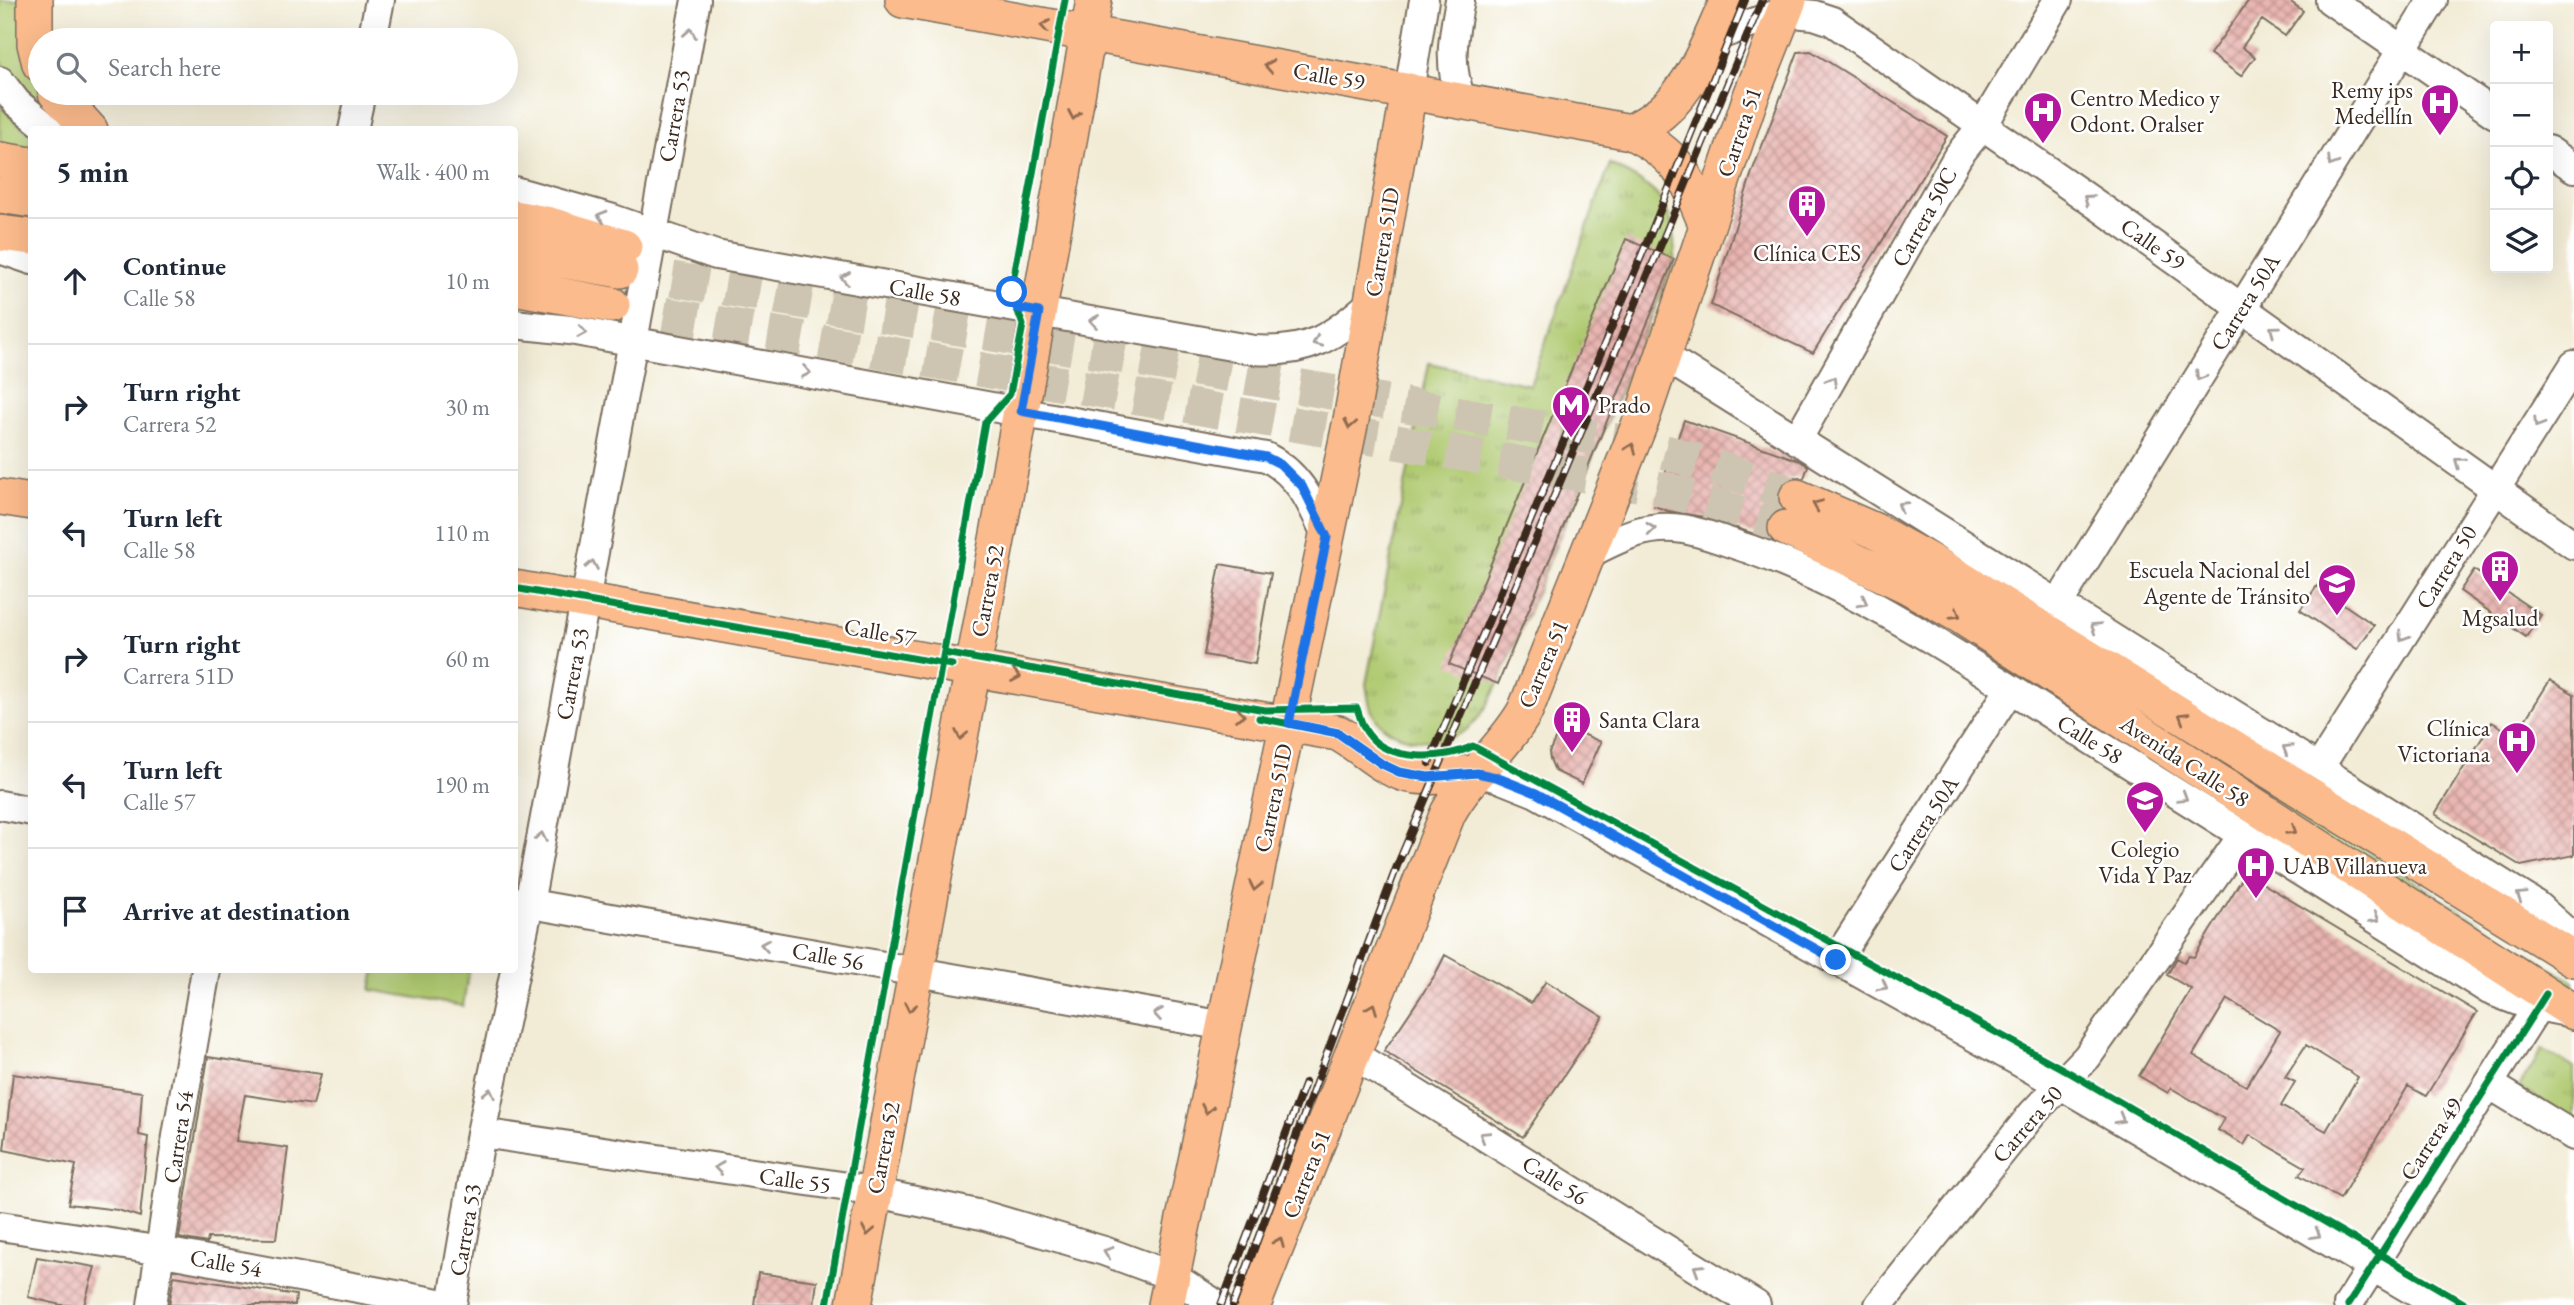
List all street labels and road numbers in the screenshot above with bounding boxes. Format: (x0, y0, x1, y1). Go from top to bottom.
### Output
street label: Calle 59 (1291, 55, 1367, 97)
street label: Carrera 53 (651, 67, 697, 165)
street label: Carrera 51 (1710, 83, 1768, 181)
street label: Carrera 50C (1884, 162, 1964, 272)
street label: Carrera 51D (1358, 185, 1406, 299)
street label: Calle 59 (2115, 211, 2191, 277)
street label: Carrera 50A (2203, 247, 2287, 356)
street label: Calle 58 (887, 271, 963, 313)
street label: Carrera 50 (2409, 519, 2483, 615)
street label: Carrera 52 (963, 542, 1011, 640)
street label: Calle 57 (842, 611, 919, 653)
street label: Carrera 51 (1511, 615, 1575, 713)
street label: Carrera 53 (548, 625, 596, 723)
street label: Calle 58 (2051, 707, 2129, 771)
street label: Avenida Calle 58 (2114, 708, 2255, 814)
street label: Carrera 51D (1247, 741, 1299, 855)
street label: Carrera 50A (1881, 769, 1966, 878)
street label: Calle 56 (790, 935, 866, 977)
street label: Carrera 50 (1985, 1079, 2069, 1169)
street label: Carrera 54 (156, 1088, 200, 1185)
street label: Carrera 49 (2393, 1092, 2469, 1186)
street label: Carrera 52 (859, 1099, 907, 1197)
street label: Carrera 51 (1275, 1125, 1337, 1223)
street label: Calle 56 (1516, 1148, 1594, 1212)
street label: Calle 55 (757, 1160, 833, 1200)
street label: Carrera 53 (442, 1181, 488, 1279)
street label: Calle 54 (188, 1242, 265, 1284)

